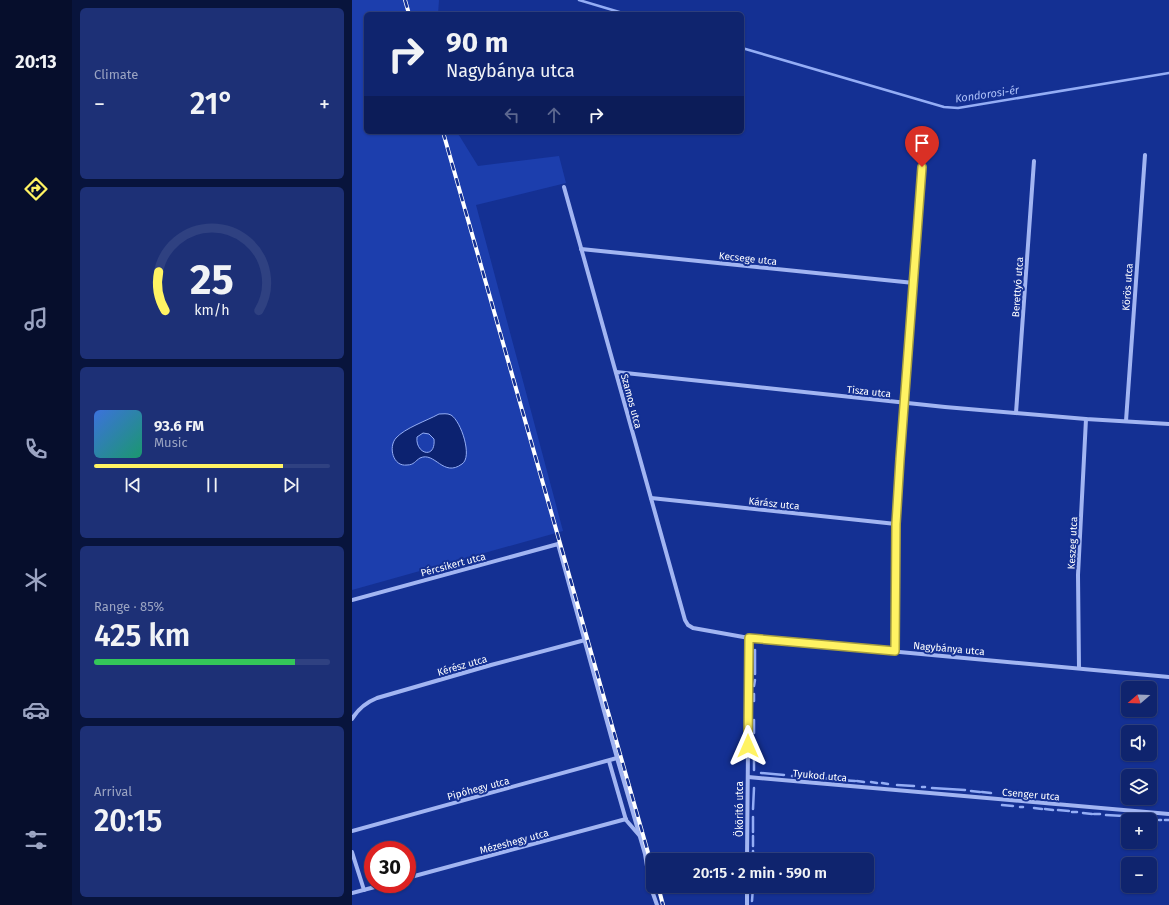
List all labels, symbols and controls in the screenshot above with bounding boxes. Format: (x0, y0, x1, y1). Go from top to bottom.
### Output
text: 90 m (446, 26, 508, 59)
icon: right (380, 28, 432, 80)
text: 20:13 (15, 51, 57, 73)
text: Nagybánya utca (446, 60, 575, 82)
text: Climate (94, 67, 138, 82)
water label: Kondorosi-ér (954, 83, 1021, 105)
text: 21° (190, 86, 234, 122)
text: − (94, 91, 105, 118)
text: + (319, 91, 330, 118)
icon: left (501, 104, 523, 126)
icon: ahead (543, 104, 565, 126)
icon: right (585, 104, 607, 126)
pin (905, 126, 939, 167)
icon: arrive (911, 132, 933, 154)
icon: directions (22, 175, 50, 203)
street label: Kecsege utca (718, 250, 778, 268)
text: 25 (190, 255, 234, 305)
street label: Berettyó utca (1010, 256, 1026, 318)
street label: Körös utca (1120, 263, 1136, 311)
text: km/h (194, 302, 230, 319)
icon: music (22, 305, 50, 333)
street label: Szamos utca (618, 373, 644, 430)
street label: Tisza utca (846, 384, 892, 400)
text: 93.6 FM (154, 417, 204, 435)
icon: phone (22, 435, 50, 463)
text: Music (154, 435, 188, 450)
icon: previous (122, 474, 144, 496)
icon: pause (201, 474, 223, 496)
icon: next (280, 474, 302, 496)
street label: Kárász utca (748, 495, 800, 513)
street label: Keszeg utca (1066, 516, 1080, 570)
street label: Pércsikert utca (419, 551, 487, 579)
icon: climate (22, 566, 50, 594)
text: Range · 85% (94, 599, 164, 614)
text: 425 km (94, 618, 190, 654)
street label: Nagybánya utca (913, 640, 985, 658)
street label: Kérész utca (436, 653, 489, 679)
north arrow (1121, 681, 1157, 717)
map controls (1121, 681, 1157, 893)
icon: car (22, 696, 50, 724)
position arrow (727, 725, 769, 767)
button: sound (1121, 725, 1157, 761)
street label: Tyukod utca (792, 768, 848, 784)
button: layers (1121, 769, 1157, 805)
street label: Pipóhegy utca (446, 775, 511, 803)
street label: Ököritó utca (732, 781, 746, 837)
text: Arrival (94, 784, 132, 799)
street label: Csenger utca (1002, 786, 1060, 803)
text: 20:15 (94, 803, 162, 839)
button: + (1121, 813, 1157, 849)
icon: filters (22, 826, 50, 854)
street label: Mézeshegy utca (478, 827, 550, 857)
speed limit sign: 30 (364, 841, 416, 893)
button: − (1121, 857, 1157, 893)
text: 20:15 · 2 min · 590 m (693, 864, 827, 882)

